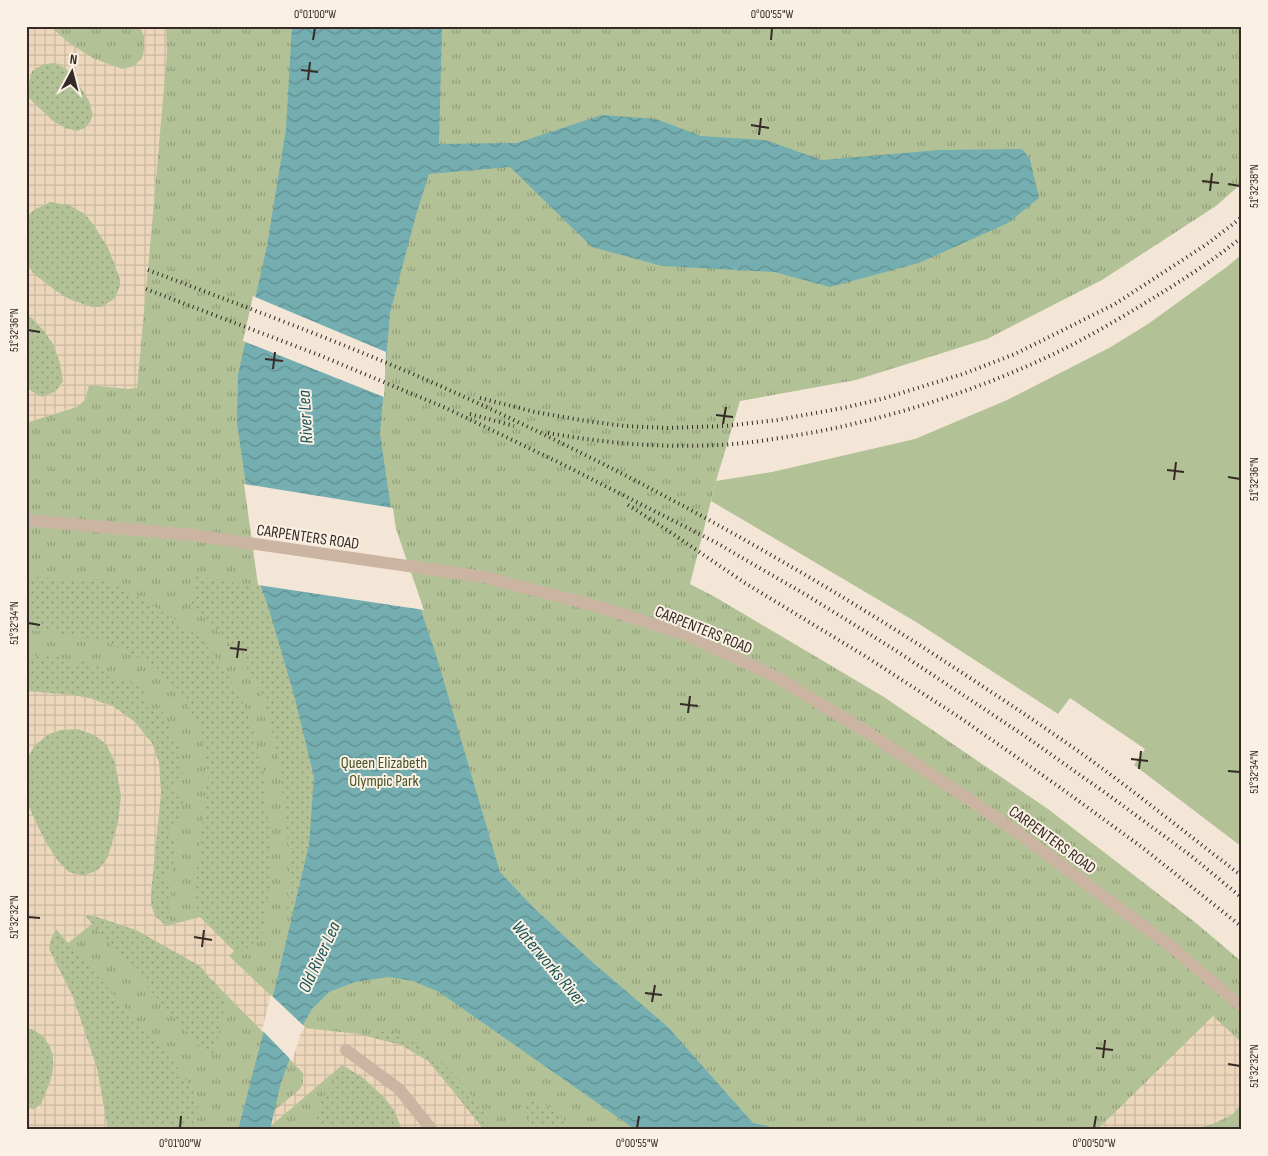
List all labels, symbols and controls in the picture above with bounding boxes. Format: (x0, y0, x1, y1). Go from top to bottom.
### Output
text: 0°01'00"W (294, 7, 336, 22)
text: 0°00'55"W (751, 7, 793, 22)
north arrow (48, 48, 98, 98)
text: N (69, 51, 78, 68)
text: 51°32'38"N (1247, 164, 1262, 208)
text: 51°32'36"N (7, 308, 22, 352)
water label: River Lea (294, 389, 317, 444)
text: 51°32'36"N (1247, 457, 1262, 501)
street label: CARPENTERS ROAD (255, 521, 360, 554)
text: 51°32'34"N (7, 601, 22, 645)
street label: CARPENTERS ROAD (652, 602, 755, 659)
text: 51°32'34"N (1247, 750, 1262, 794)
park label: Queen Elizabeth Olympic Park (341, 754, 427, 791)
street label: CARPENTERS ROAD (1005, 802, 1100, 878)
text: 51°32'32"N (7, 895, 22, 939)
water label: Waterworks River (507, 917, 591, 1011)
water label: Old River Lea (294, 918, 345, 996)
text: 51°32'32"N (1247, 1044, 1262, 1088)
text: 0°01'00"W (159, 1136, 201, 1151)
text: 0°00'55"W (616, 1136, 658, 1151)
text: 0°00'50"W (1073, 1136, 1116, 1151)

